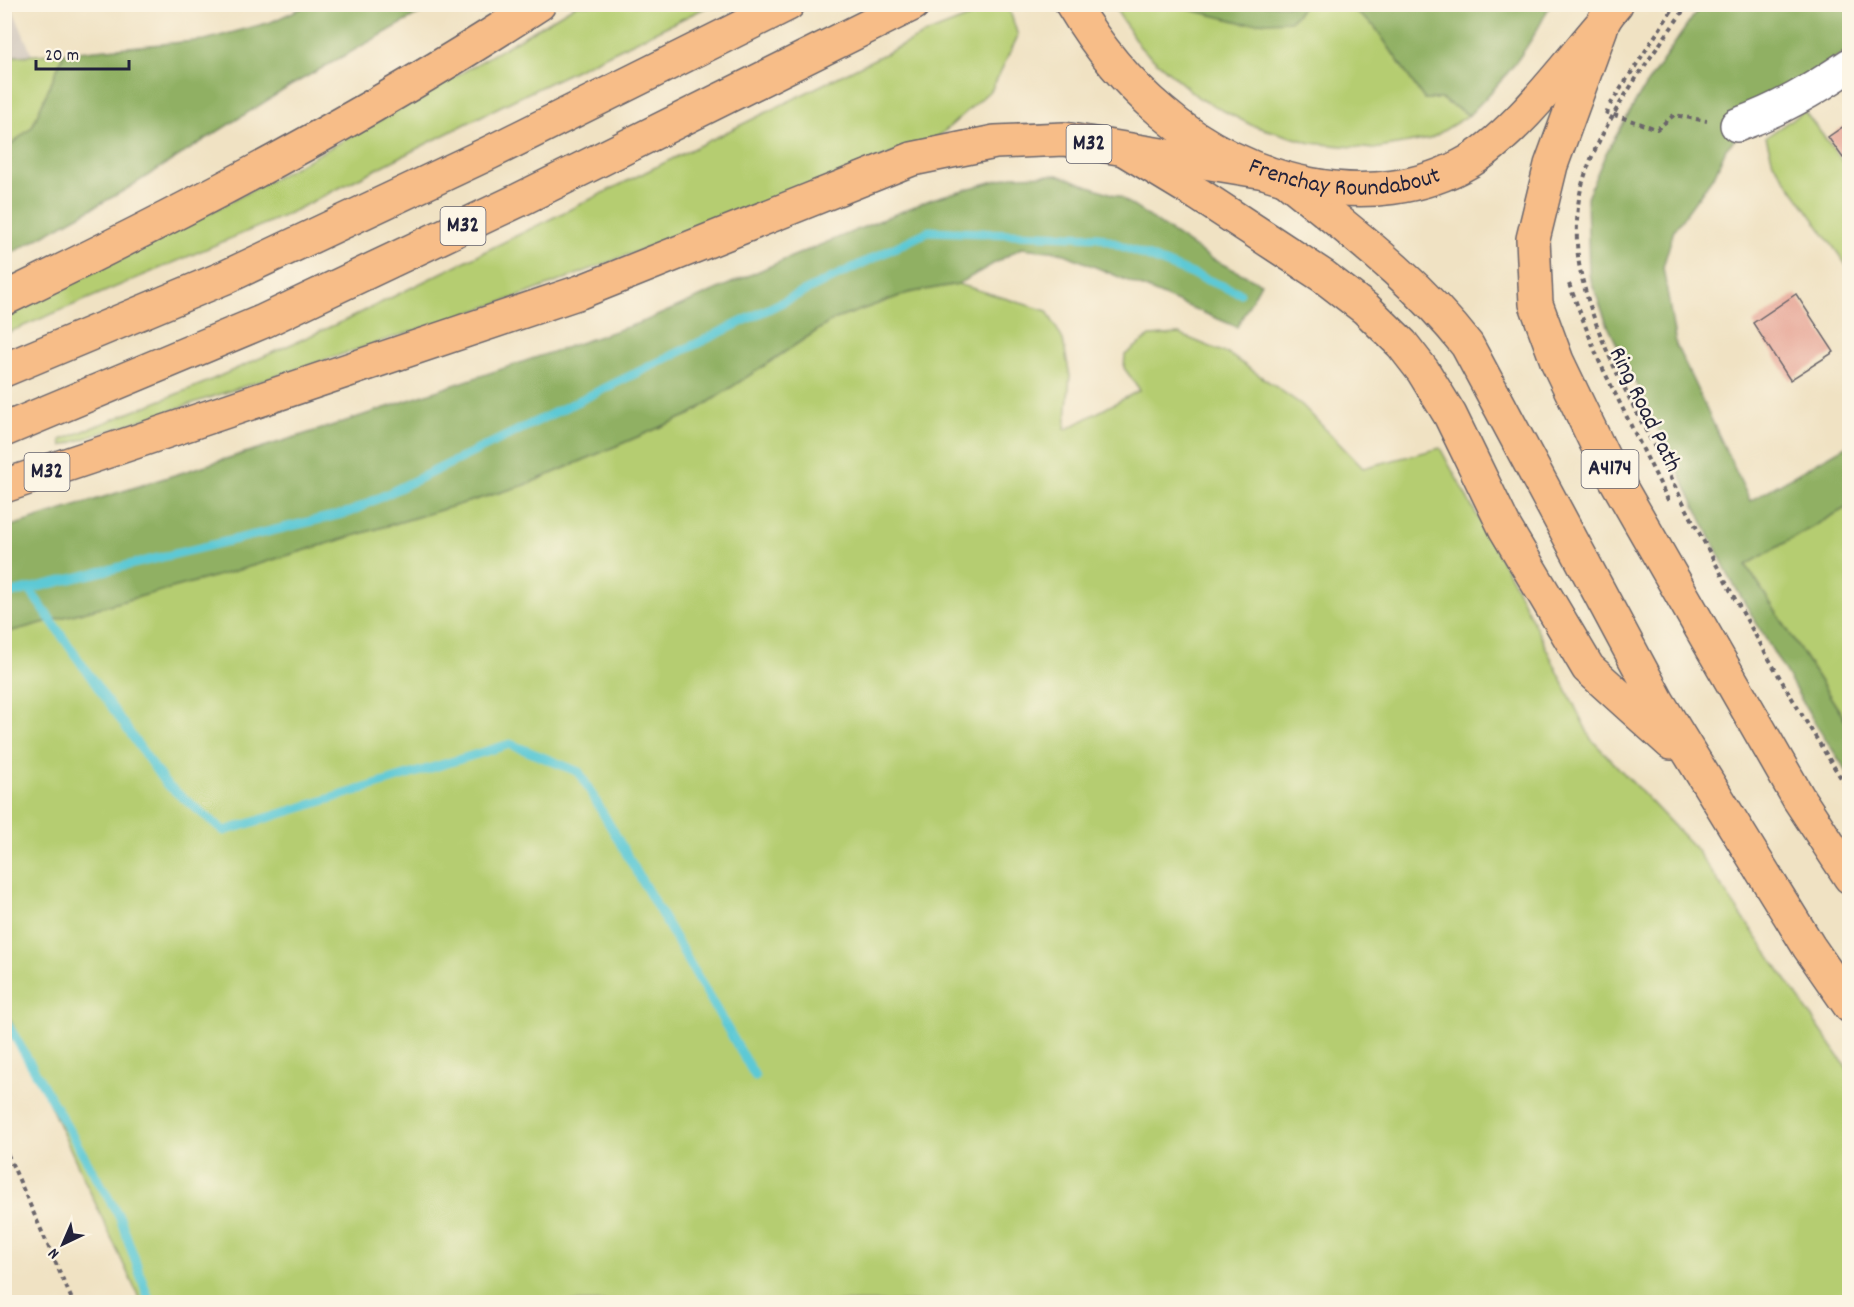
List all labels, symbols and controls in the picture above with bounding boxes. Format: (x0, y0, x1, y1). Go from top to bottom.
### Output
scale bar (36, 33, 129, 71)
text: 20 m (45, 44, 79, 69)
road number: M32 (1066, 125, 1112, 163)
street label: Frenchay Roundabout (1243, 150, 1446, 206)
road number: M32 (440, 207, 486, 245)
street label: Ring Road Path (1599, 342, 1689, 478)
road number: A4174 (1582, 450, 1638, 488)
road number: M32 (24, 453, 70, 491)
north arrow (33, 1214, 93, 1274)
text: N (43, 1242, 65, 1264)

